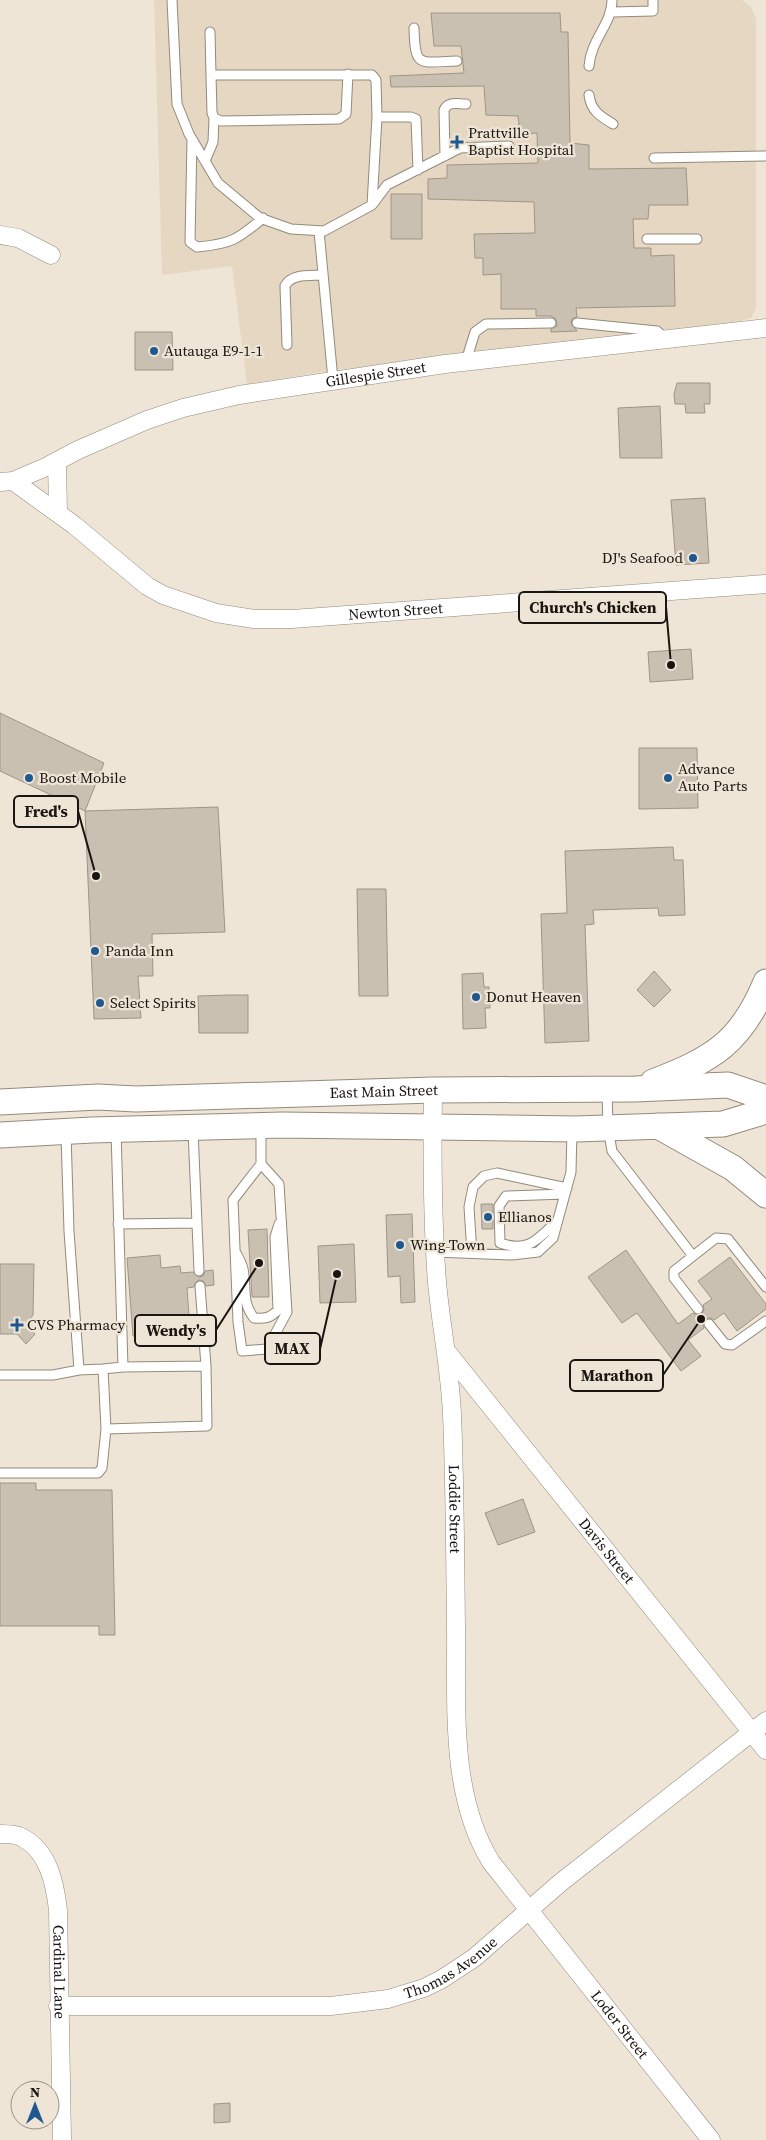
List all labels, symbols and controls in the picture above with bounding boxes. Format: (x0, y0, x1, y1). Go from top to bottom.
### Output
place label: Prattville Baptist Hospital (468, 122, 574, 160)
marker: Prattville Baptist Hospital (450, 135, 464, 149)
place label: Autauga E9-1-1 (164, 340, 263, 361)
marker: Autauga E9-1-1 (148, 345, 160, 357)
street label: Gillespie Street (324, 356, 427, 392)
place label: DJ's Seafood (602, 547, 683, 568)
marker: DJ's Seafood (687, 552, 699, 564)
callout: Church's Chicken (519, 592, 666, 623)
text: Church's Chicken (529, 596, 657, 618)
street label: Newton Street (348, 597, 444, 625)
place label: Advance Auto Parts (678, 758, 747, 796)
place label: Boost Mobile (39, 767, 127, 788)
marker: Boost Mobile (23, 772, 35, 784)
marker: Advance Auto Parts (662, 772, 674, 784)
callout: Fred's (14, 796, 78, 827)
text: Fred's (24, 800, 68, 822)
place label: Panda Inn (105, 940, 174, 961)
marker: Panda Inn (89, 945, 101, 957)
place label: Donut Heaven (486, 986, 581, 1007)
marker: Donut Heaven (470, 991, 482, 1003)
place label: Select Spirits (110, 992, 196, 1013)
marker: Select Spirits (94, 997, 106, 1009)
street label: East Main Street (329, 1079, 438, 1103)
place label: Ellianos (498, 1206, 552, 1227)
marker: Ellianos (482, 1211, 494, 1223)
place label: Wing Town (410, 1234, 485, 1255)
marker: Wing Town (394, 1239, 406, 1251)
place label: CVS Pharmacy (27, 1314, 126, 1335)
callout: Wendy's (135, 1315, 216, 1346)
marker: CVS Pharmacy (11, 1319, 23, 1331)
text: Wendy's (146, 1319, 206, 1341)
callout: MAX (265, 1333, 320, 1364)
text: MAX (274, 1337, 310, 1359)
callout: Marathon (570, 1360, 663, 1391)
text: Marathon (581, 1364, 653, 1386)
street label: Loddie Street (444, 1464, 466, 1553)
street label: Davis Street (574, 1513, 640, 1588)
street label: Cardinal Lane (48, 1925, 71, 2020)
street label: Thomas Avenue (401, 1931, 502, 2004)
street label: Loder Street (586, 1985, 654, 2063)
north arrow (10, 2080, 60, 2130)
text: N (30, 2082, 40, 2102)

